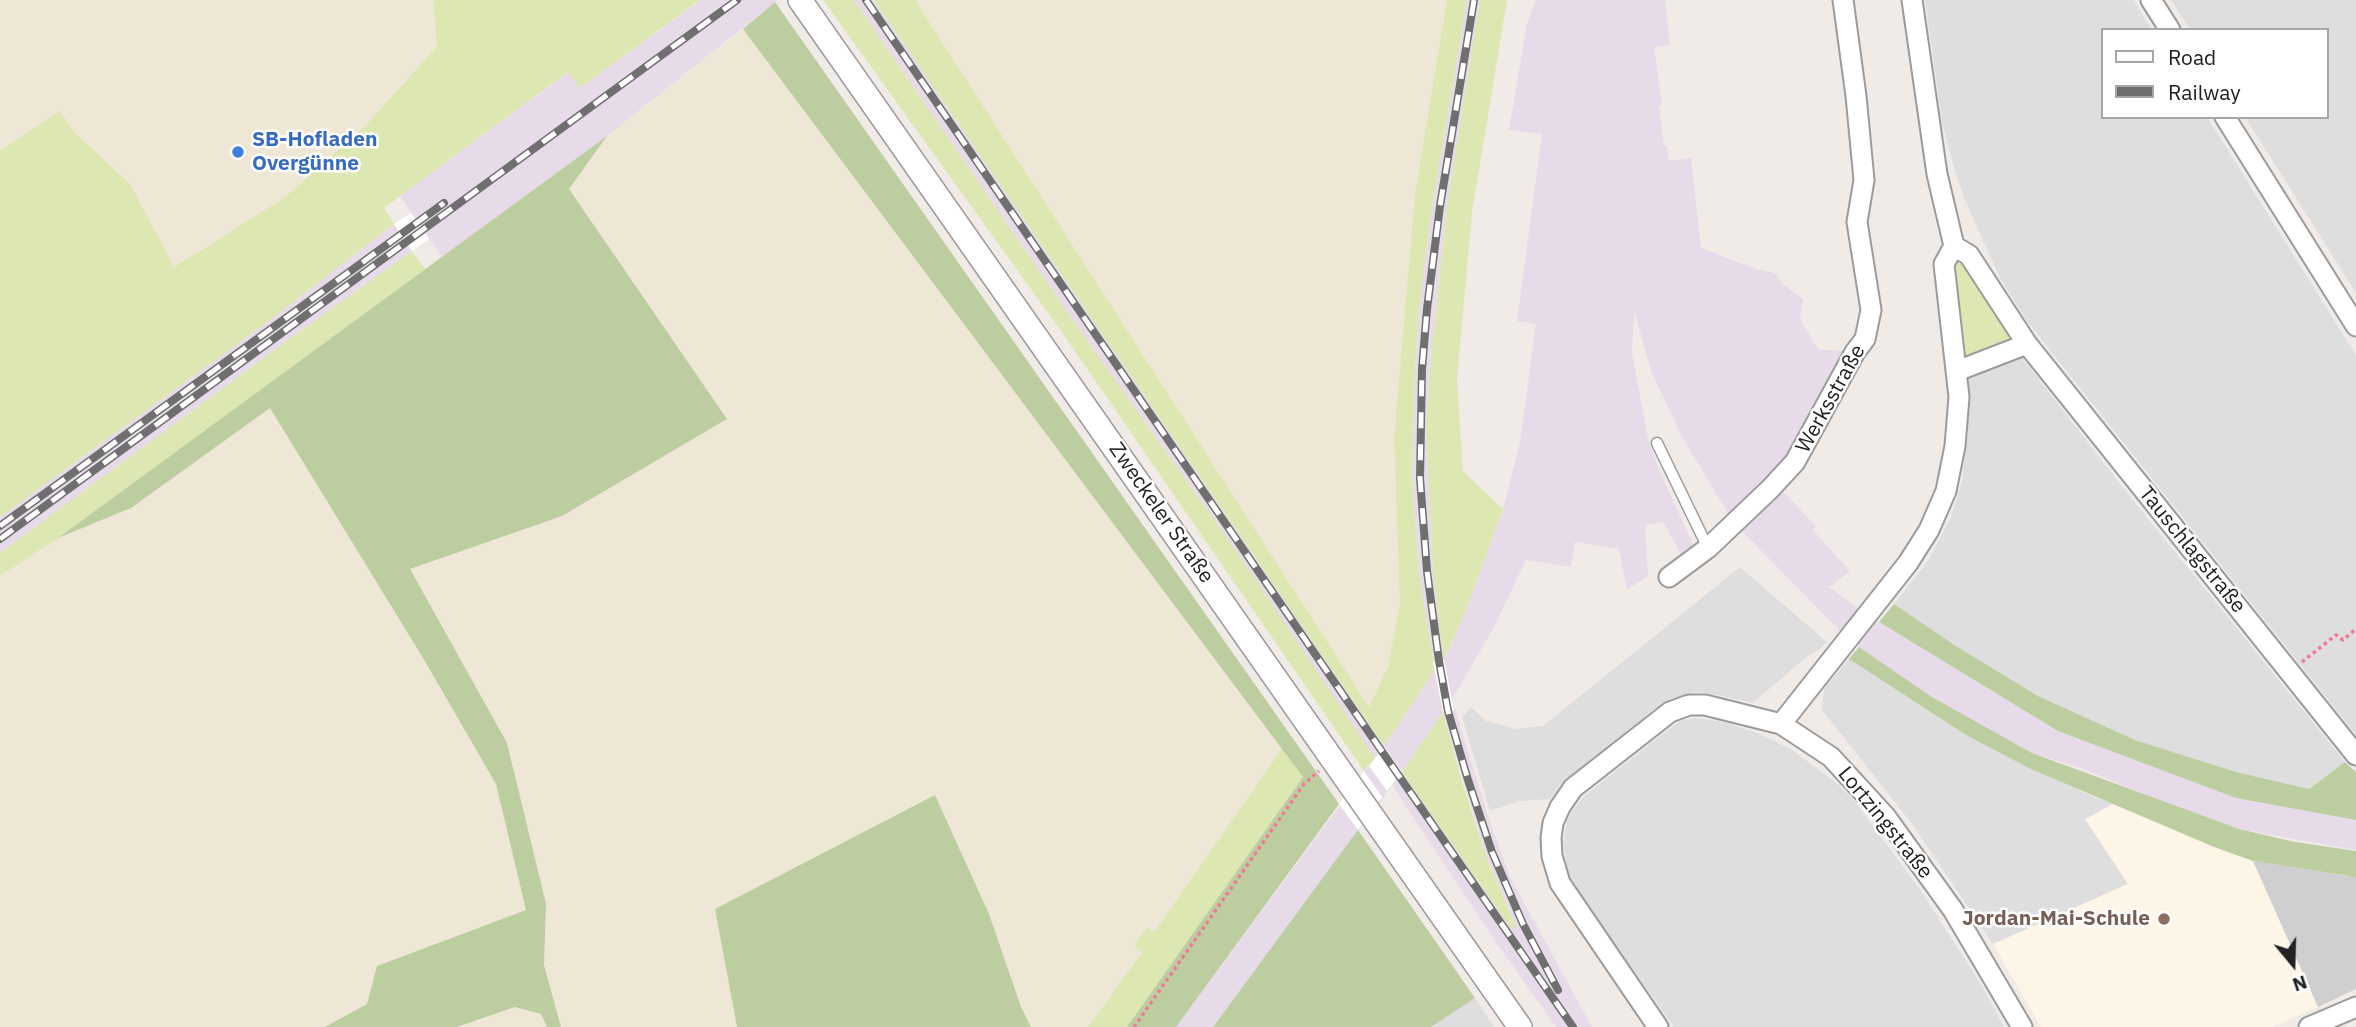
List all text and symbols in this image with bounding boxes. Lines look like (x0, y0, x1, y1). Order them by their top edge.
legend (2100, 28, 2328, 119)
text: Road (2168, 43, 2216, 71)
text: Railway (2168, 78, 2241, 106)
place label: SB-Hofladen Overgünne (252, 127, 377, 177)
marker: SB-Hofladen Overgünne (230, 144, 246, 160)
street label: Werksstraße (1791, 340, 1871, 458)
street label: Zweckeler Straße (1103, 438, 1219, 588)
street label: Tauschlagstraße (2133, 482, 2251, 618)
street label: Lortzingstraße (1832, 762, 1938, 884)
place label: Jordan-Mai-Schule (1962, 906, 2150, 932)
marker: Jordan-Mai-Schule (2156, 911, 2172, 927)
north arrow (2258, 929, 2328, 999)
text: N (2289, 970, 2310, 997)

